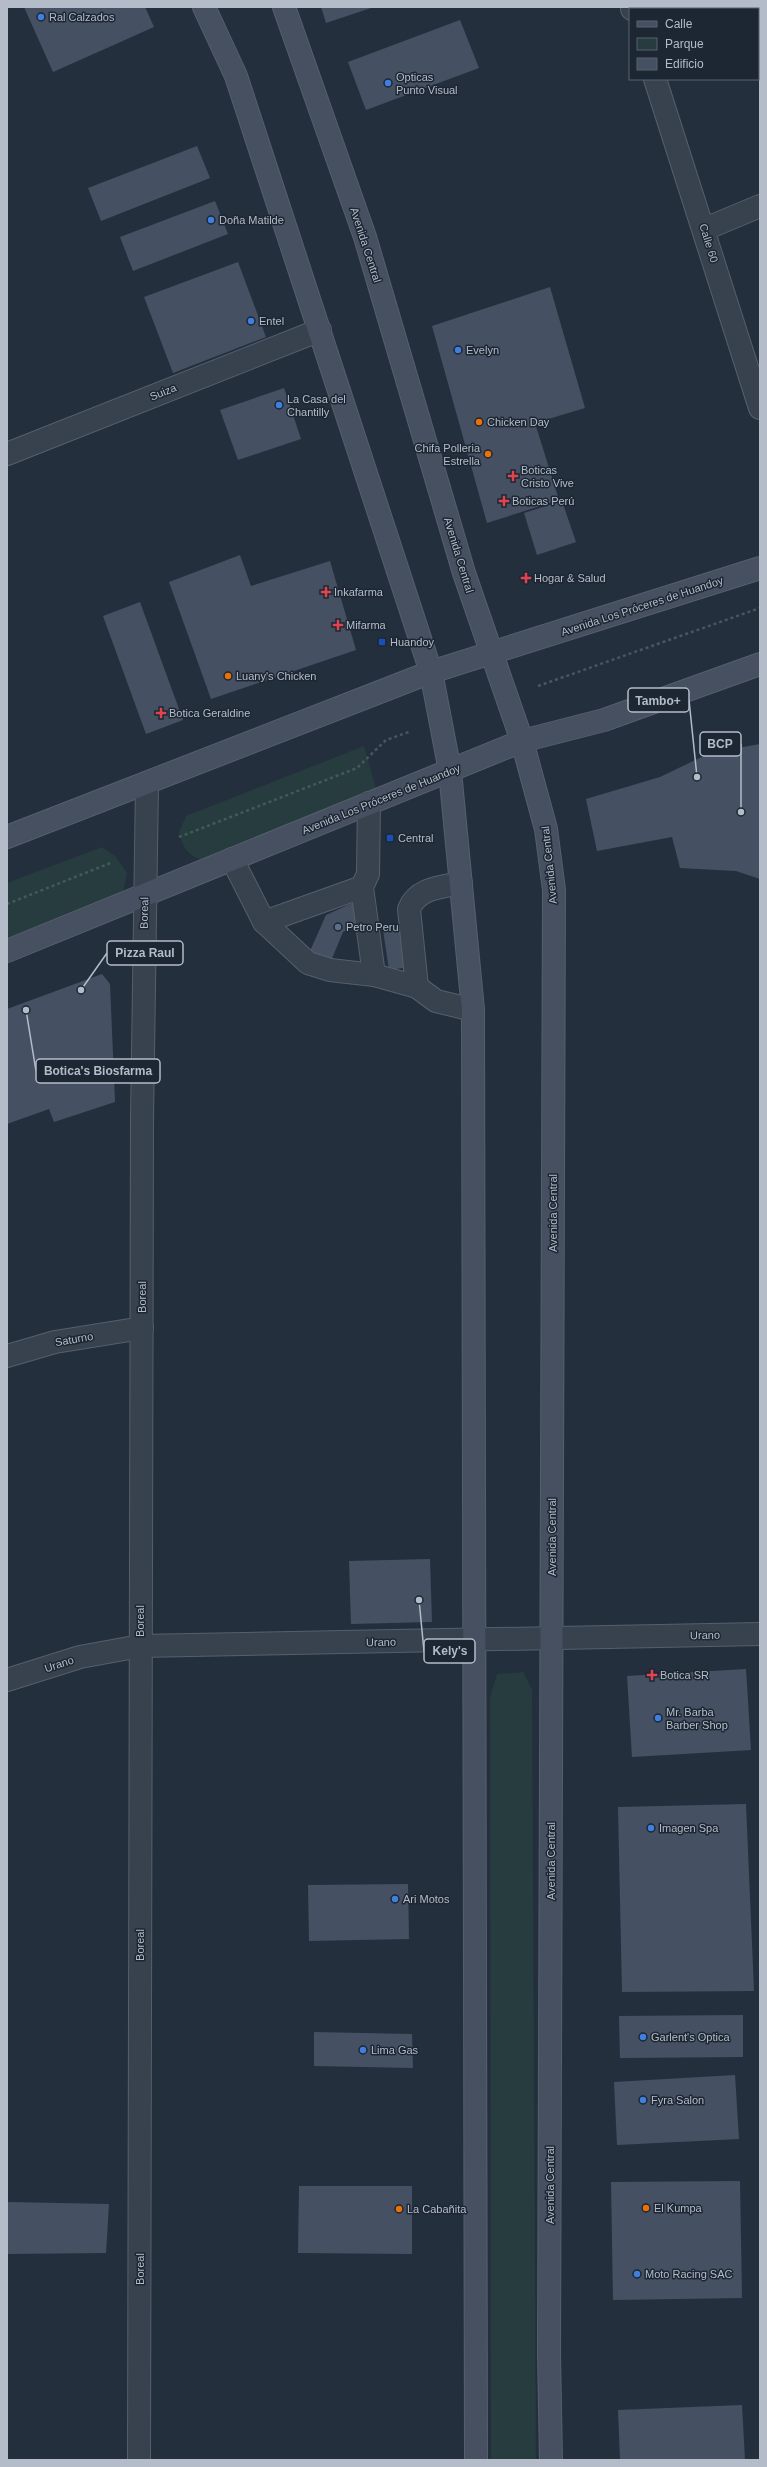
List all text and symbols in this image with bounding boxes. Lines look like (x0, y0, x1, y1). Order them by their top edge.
legend (629, 8, 759, 80)
place label: Ral Calzados (49, 11, 115, 23)
marker: Ral Calzados (36, 12, 46, 22)
text: Calle (665, 17, 693, 31)
text: Parque (665, 37, 704, 51)
text: Edificio (665, 57, 704, 71)
place label: Opticas Punto Visual (396, 71, 458, 96)
marker: Opticas Punto Visual (383, 78, 393, 88)
street label: Avenida Central (348, 206, 384, 284)
place label: Doña Matilde (219, 214, 284, 226)
marker: Doña Matilde (206, 215, 216, 225)
street label: Calle 60 (697, 222, 721, 264)
place label: Entel (259, 315, 284, 327)
marker: Entel (246, 316, 256, 326)
place label: Evelyn (466, 344, 499, 356)
marker: Evelyn (453, 345, 463, 355)
street label: Suiza (148, 381, 179, 403)
place label: La Casa del Chantilly (287, 393, 346, 418)
marker: La Casa del Chantilly (274, 400, 284, 410)
place label: Chicken Day (487, 416, 550, 428)
marker: Chicken Day (474, 417, 484, 427)
place label: Chifa Polleria Estrella (415, 442, 481, 467)
marker: Chifa Polleria Estrella (483, 449, 493, 459)
place label: Boticas Cristo Vive (521, 464, 574, 489)
marker: Boticas Cristo Vive (508, 471, 518, 481)
place label: Boticas Perú (512, 495, 574, 507)
marker: Boticas Perú (499, 496, 509, 506)
street label: Avenida Central (442, 516, 476, 594)
place label: Hogar & Salud (534, 572, 606, 584)
marker: Hogar & Salud (521, 573, 531, 583)
street label: Avenida Los Próceres de Huandoy (559, 574, 725, 638)
place label: Inkafarma (334, 586, 384, 598)
marker: Inkafarma (321, 587, 331, 597)
place label: Mifarma (346, 619, 387, 631)
marker: Mifarma (333, 620, 343, 630)
place label: Huandoy (390, 636, 435, 648)
marker: Huandoy (377, 637, 387, 647)
place label: Luany's Chicken (236, 670, 316, 682)
marker: Luany's Chicken (223, 671, 233, 681)
callout: Tambo+ (628, 688, 689, 712)
text: Tambo+ (635, 694, 681, 708)
place label: Botica Geraldine (169, 707, 250, 719)
marker: Botica Geraldine (156, 708, 166, 718)
callout: BCP (700, 732, 741, 756)
text: BCP (707, 737, 733, 751)
street label: Avenida Los Próceres de Huandoy (300, 761, 462, 836)
street label: Avenida Central (539, 826, 559, 904)
place label: Central (398, 832, 433, 844)
marker: Central (385, 833, 395, 843)
street label: Boreal (138, 897, 150, 929)
place label: Petro Peru (346, 921, 399, 933)
marker: Petro Peru (333, 922, 343, 932)
callout: Pizza Raul (107, 941, 183, 965)
text: Pizza Raul (115, 946, 175, 960)
callout: Botica's Biosfarma (36, 1059, 160, 1083)
text: Botica's Biosfarma (44, 1064, 152, 1078)
street label: Avenida Central (547, 1174, 559, 1252)
street label: Boreal (136, 1281, 148, 1313)
street label: Saturno (54, 1330, 94, 1348)
street label: Avenida Central (546, 1498, 558, 1576)
street label: Boreal (134, 1605, 146, 1637)
street label: Urano (690, 1629, 720, 1641)
street label: Urano (366, 1636, 396, 1648)
callout: Kely's (424, 1639, 475, 1663)
text: Kely's (433, 1644, 468, 1658)
street label: Urano (43, 1654, 75, 1674)
place label: Botica SR (660, 1669, 709, 1681)
marker: Botica SR (647, 1670, 657, 1680)
place label: Mr. Barba Barber Shop (666, 1706, 728, 1731)
marker: Mr. Barba Barber Shop (653, 1713, 663, 1723)
street label: Avenida Central (545, 1822, 557, 1900)
place label: Imagen Spa (659, 1822, 719, 1834)
marker: Imagen Spa (646, 1823, 656, 1833)
place label: Ari Motos (403, 1893, 450, 1905)
marker: Ari Motos (390, 1894, 400, 1904)
street label: Boreal (134, 1929, 146, 1961)
place label: Garlent's Optica (651, 2031, 730, 2043)
marker: Garlent's Optica (638, 2032, 648, 2042)
place label: Lima Gas (371, 2044, 419, 2056)
marker: Lima Gas (358, 2045, 368, 2055)
place label: Fyra Salon (651, 2094, 704, 2106)
marker: Fyra Salon (638, 2095, 648, 2105)
street label: Avenida Central (544, 2146, 556, 2224)
place label: El Kumpa (654, 2202, 703, 2214)
place label: La Cabañita (407, 2203, 467, 2215)
marker: El Kumpa (641, 2203, 651, 2213)
marker: La Cabañita (394, 2204, 404, 2214)
street label: Boreal (134, 2253, 146, 2285)
place label: Moto Racing SAC (645, 2268, 732, 2280)
marker: Moto Racing SAC (632, 2269, 642, 2279)

